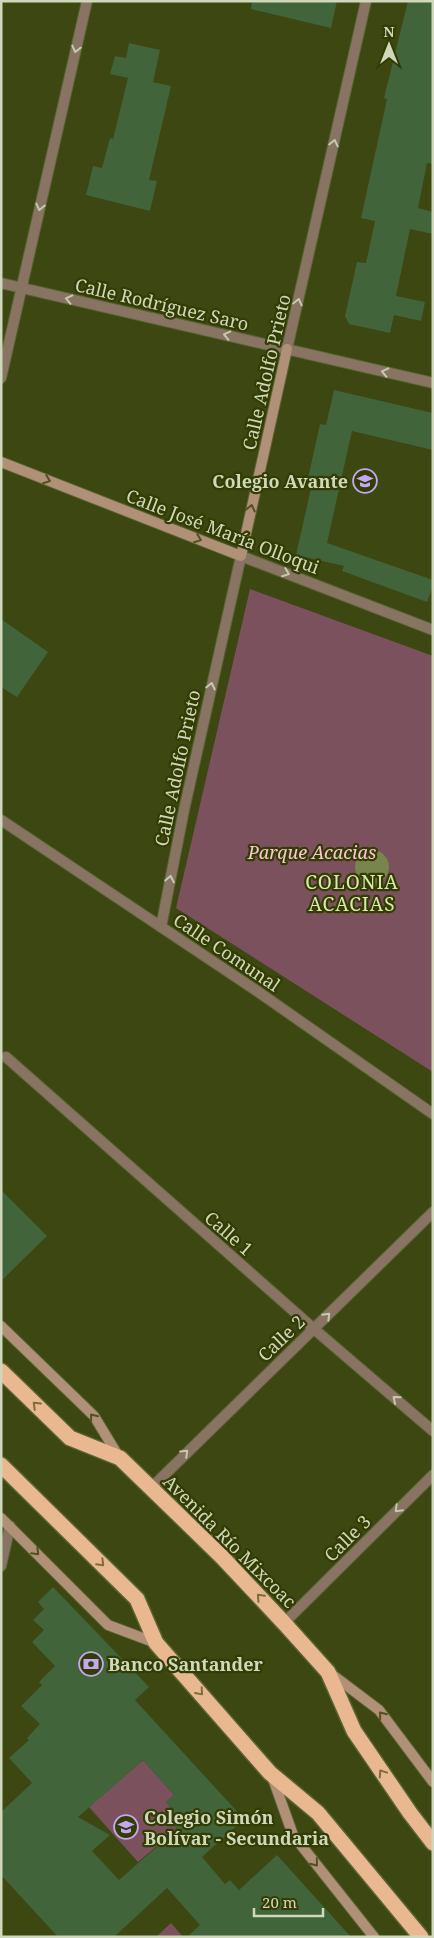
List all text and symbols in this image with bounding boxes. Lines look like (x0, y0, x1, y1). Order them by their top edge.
north arrow (364, 20, 414, 70)
text: N (383, 22, 395, 41)
one-way arrow (71, 44, 82, 53)
one-way arrow (328, 139, 339, 148)
one-way arrow (35, 203, 46, 212)
street label: Calle Rodríguez Saro (73, 272, 251, 336)
street label: Calle Adolfo Prieto (236, 292, 296, 452)
one-way arrow (64, 294, 73, 305)
one-way arrow (292, 297, 303, 306)
one-way arrow (222, 330, 231, 341)
one-way arrow (381, 367, 390, 378)
school or university icon: Colegio Avante (352, 468, 378, 494)
place label: Colegio Avante (212, 469, 348, 493)
one-way arrow (42, 474, 50, 484)
street label: Calle José María Olloqui (123, 483, 323, 579)
one-way arrow (245, 504, 256, 513)
one-way arrow (193, 533, 202, 543)
one-way arrow (281, 567, 290, 578)
one-way arrow (205, 681, 216, 690)
street label: Calle Adolfo Prieto (149, 688, 205, 848)
park label: Parque Acacias (247, 840, 376, 864)
district label: COLONIA ACACIAS (305, 869, 399, 917)
one-way arrow (164, 874, 175, 883)
street label: Calle Comunal (169, 907, 285, 997)
street label: Calle 1 (200, 1205, 258, 1261)
street label: Calle 2 (252, 1310, 310, 1366)
one-way arrow (321, 1313, 330, 1322)
one-way arrow (392, 1396, 401, 1405)
one-way arrow (33, 1402, 42, 1411)
one-way arrow (91, 1414, 99, 1423)
one-way arrow (180, 1450, 189, 1459)
street label: Avenida Río Mixcoac (158, 1469, 302, 1613)
one-way arrow (395, 1504, 404, 1513)
street label: Calle 3 (318, 1509, 376, 1567)
one-way arrow (30, 1546, 39, 1555)
one-way arrow (95, 1558, 104, 1567)
one-way arrow (257, 1594, 266, 1603)
bank icon: Banco Santander (78, 1651, 104, 1677)
place label: Banco Santander (108, 1652, 263, 1676)
one-way arrow (194, 1687, 203, 1696)
one-way arrow (380, 1712, 388, 1721)
one-way arrow (379, 1769, 388, 1778)
place label: Colegio Simón Bolívar - Secundaria (144, 1805, 329, 1850)
school or university icon: Colegio Simón Bolívar - Secundaria (113, 1814, 139, 1840)
one-way arrow (310, 1857, 319, 1866)
scale bar (254, 1886, 323, 1918)
text: 20 m (262, 1892, 297, 1912)

